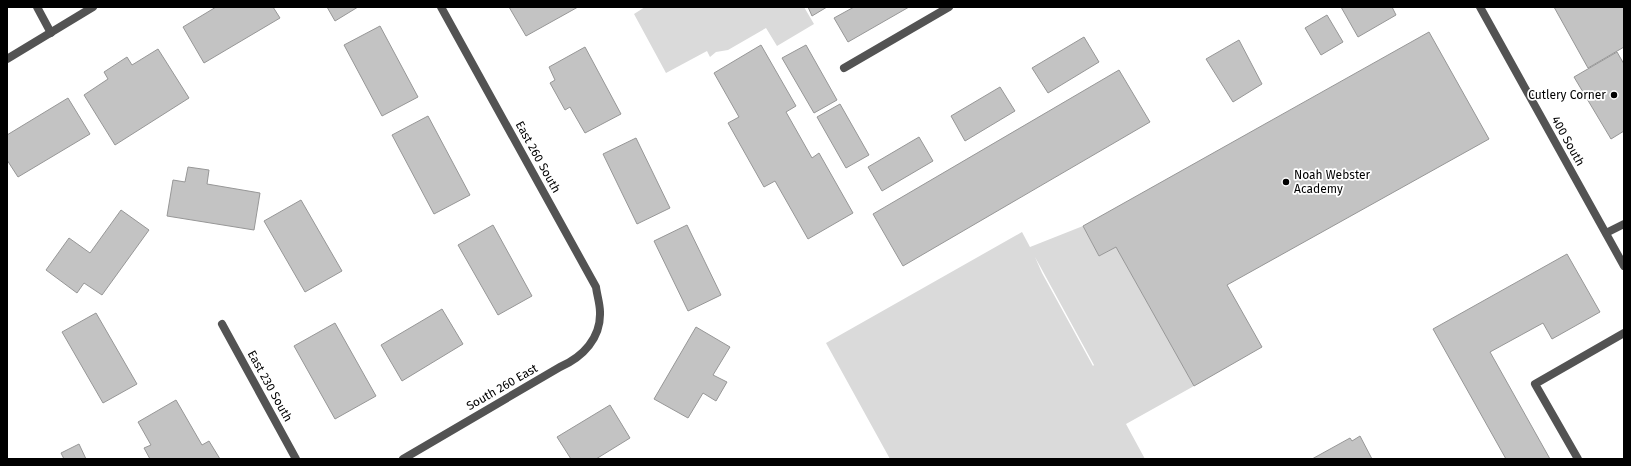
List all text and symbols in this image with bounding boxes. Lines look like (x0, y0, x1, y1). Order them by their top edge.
place label: Cutlery Corner (1528, 88, 1606, 102)
marker: Cutlery Corner (1609, 90, 1619, 100)
street label: 400 South (1549, 114, 1587, 168)
street label: East 260 South (513, 119, 563, 195)
place label: Noah Webster Academy (1294, 168, 1371, 196)
marker: Noah Webster Academy (1281, 177, 1291, 187)
street label: East 230 South (245, 348, 295, 424)
street label: South 260 East (464, 361, 541, 413)

